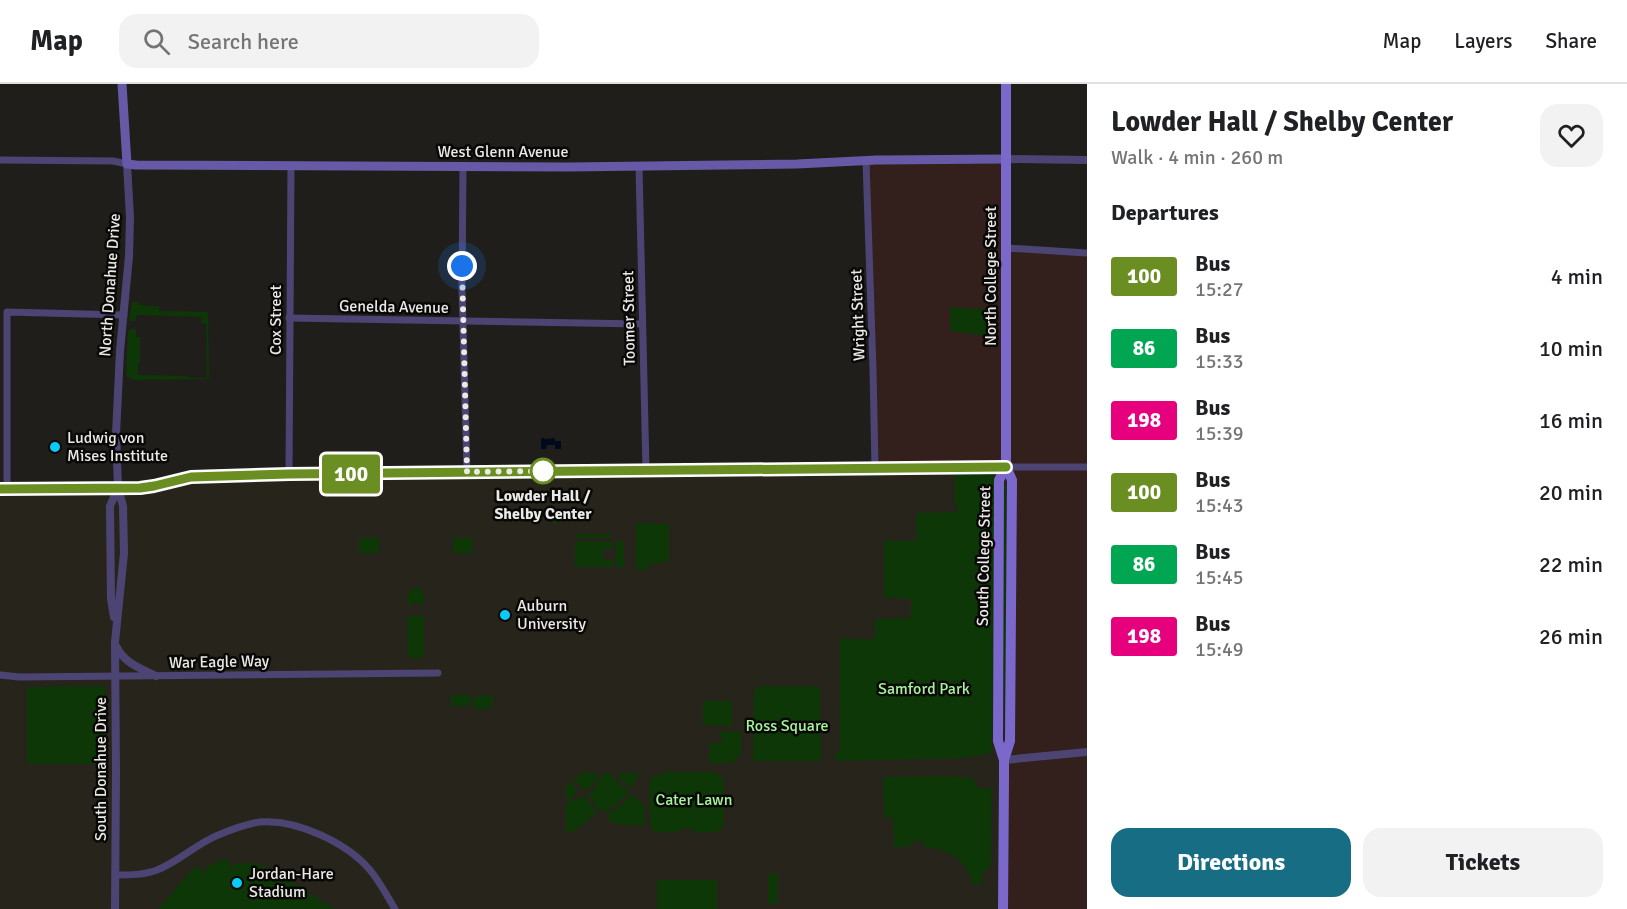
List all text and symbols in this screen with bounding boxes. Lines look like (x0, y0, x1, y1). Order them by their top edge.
search box (119, 14, 539, 68)
text: Map (30, 24, 83, 58)
icon: search (140, 25, 173, 58)
text: Search here (188, 28, 299, 55)
text: Map (1383, 28, 1421, 54)
text: Layers (1454, 28, 1512, 54)
text: Share (1545, 28, 1597, 54)
button: heart (1540, 104, 1603, 167)
text: Lowder Hall / Shelby Center (1111, 105, 1453, 139)
street label: West Glenn Avenue (438, 142, 568, 162)
text: Walk · 4 min · 260 m (1111, 145, 1283, 170)
text: Departures (1111, 199, 1219, 226)
street label: North College Street (981, 206, 1001, 346)
street label: North Donahue Drive (95, 213, 125, 357)
text: Bus (1195, 250, 1230, 277)
your location (447, 251, 477, 281)
text: 100 (1127, 263, 1161, 289)
text: 4 min (1551, 263, 1603, 290)
street label: Wright Street (846, 268, 870, 361)
street label: Toomer Street (618, 270, 640, 366)
text: 15:27 (1195, 277, 1244, 302)
street label: Cox Street (266, 285, 286, 355)
street label: Genelda Avenue (339, 296, 449, 318)
text: Bus (1195, 322, 1230, 349)
text: 86 (1133, 335, 1155, 361)
text: 10 min (1539, 335, 1603, 362)
text: 15:33 (1195, 349, 1244, 374)
text: Bus (1195, 394, 1230, 421)
text: 198 (1127, 407, 1161, 433)
text: 16 min (1539, 407, 1603, 434)
text: 15:39 (1195, 421, 1244, 446)
place label: Ludwig von Mises Institute (67, 428, 168, 466)
marker: Ludwig von Mises Institute (48, 440, 62, 454)
line badge: 100 (316, 454, 386, 494)
marker: Lowder Hall / Shelby Center (530, 458, 556, 484)
text: 100 (334, 461, 368, 487)
text: Bus (1195, 466, 1230, 493)
text: 100 (1127, 479, 1161, 505)
text: 20 min (1539, 479, 1603, 506)
street label: South College Street (973, 485, 995, 626)
place label: Lowder Hall / Shelby Center (494, 486, 592, 524)
text: 15:43 (1195, 493, 1244, 518)
text: Bus (1195, 538, 1230, 565)
text: 86 (1133, 551, 1155, 577)
text: 22 min (1539, 551, 1603, 578)
text: 15:45 (1195, 565, 1244, 590)
place label: Auburn University (517, 596, 587, 634)
marker: Auburn University (498, 608, 512, 622)
text: Bus (1195, 610, 1230, 637)
text: 198 (1127, 623, 1161, 649)
text: 26 min (1539, 623, 1603, 650)
text: 15:49 (1195, 637, 1244, 662)
street label: War Eagle Way (169, 651, 270, 673)
park label: Samford Park (878, 679, 970, 699)
street label: South Donahue Drive (91, 697, 111, 841)
park label: Ross Square (745, 716, 829, 736)
park label: Cater Lawn (656, 790, 732, 810)
button: Directions (1111, 828, 1351, 897)
button: Tickets (1363, 828, 1603, 897)
place label: Jordan-Hare Stadium (249, 864, 334, 902)
marker: Jordan-Hare Stadium (230, 876, 244, 890)

